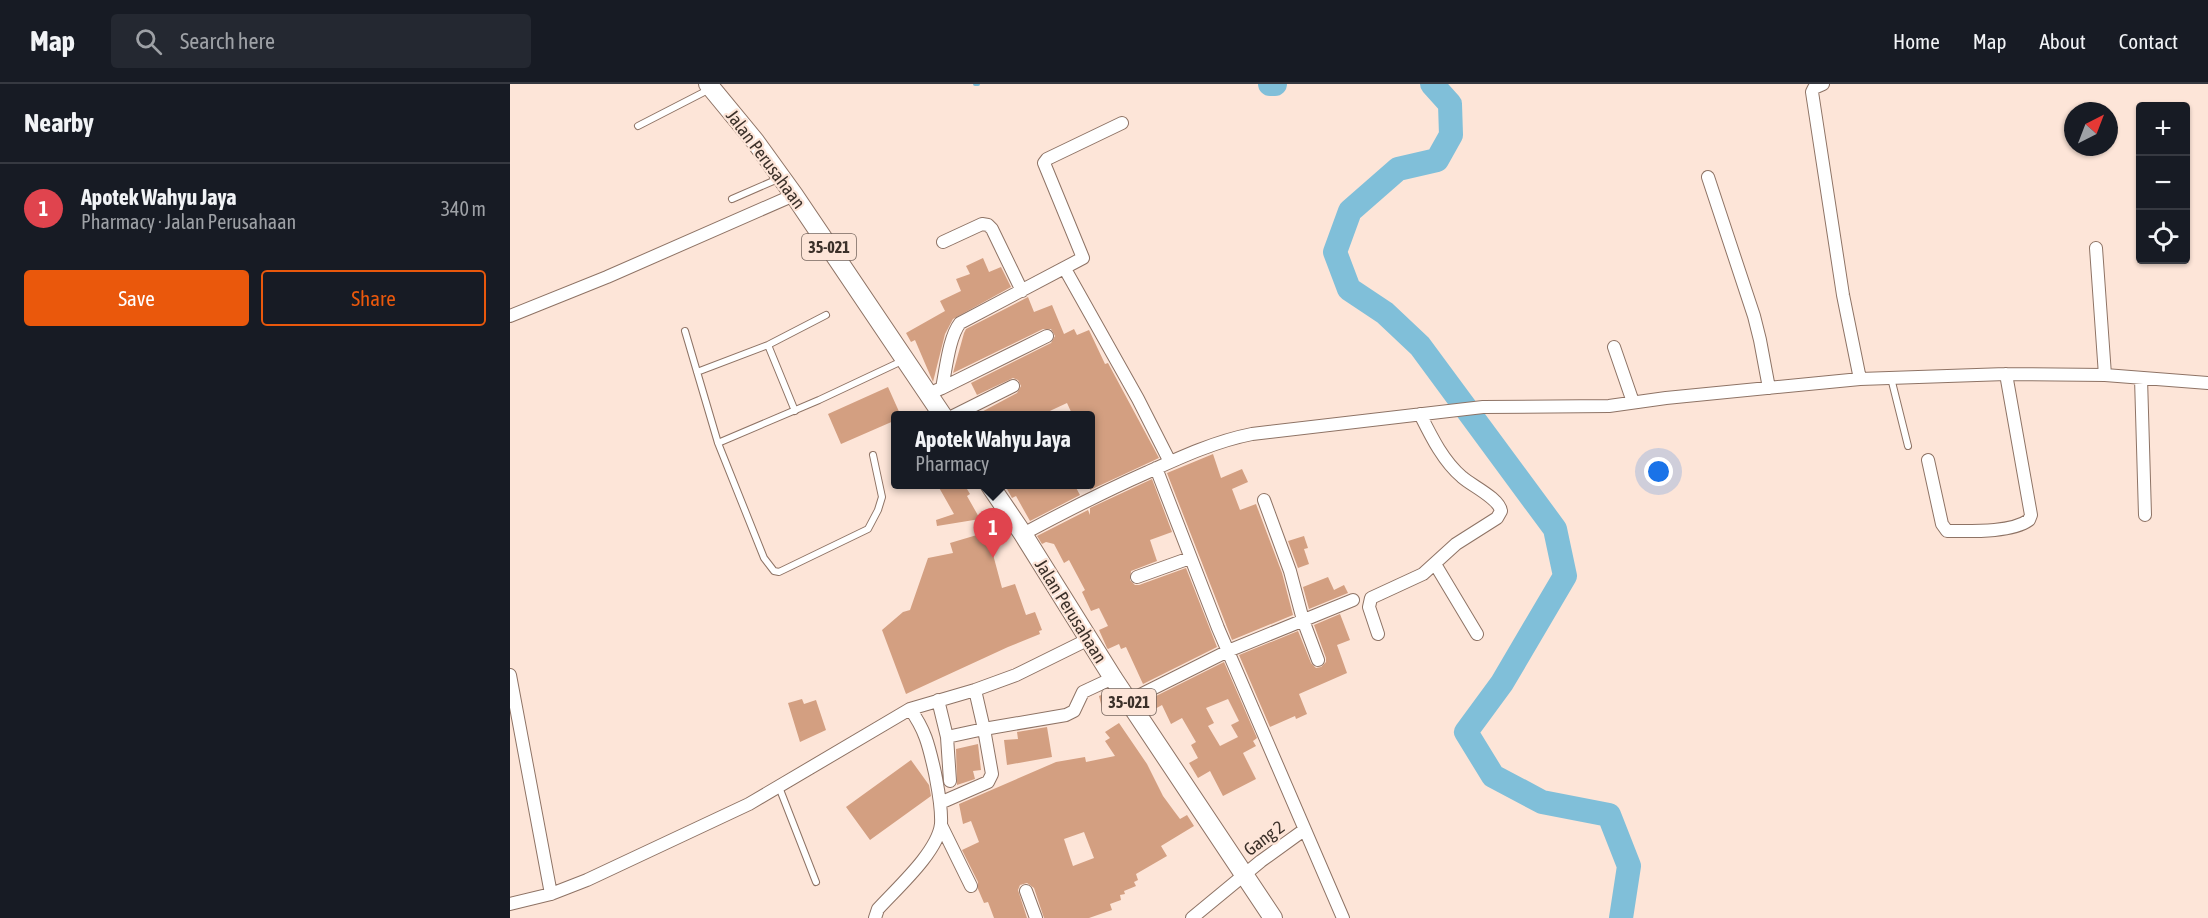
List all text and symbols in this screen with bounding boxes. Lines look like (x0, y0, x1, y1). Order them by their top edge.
search box (111, 14, 531, 68)
text: Map (30, 25, 75, 57)
icon: search (132, 25, 165, 58)
text: Search here (180, 28, 275, 54)
text: Home (1893, 29, 1940, 53)
text: Map (1973, 29, 2007, 53)
text: About (2040, 29, 2086, 53)
text: Contact (2119, 29, 2178, 53)
north arrow (2064, 102, 2118, 156)
map controls (2136, 102, 2190, 264)
button: + (2136, 102, 2190, 156)
street label: Jalan Perusahaan (722, 105, 810, 213)
text: Nearby (24, 108, 94, 138)
button: − (2136, 156, 2190, 210)
text: Apotek Wahyu Jaya (81, 184, 237, 210)
text: 1 (39, 197, 48, 220)
text: 340 m (441, 197, 486, 220)
text: Pharmacy · Jalan Perusahaan (81, 210, 296, 233)
button: locate (2136, 210, 2190, 264)
road number: 35-021 (802, 234, 856, 260)
button: Save (24, 270, 249, 326)
button: Share (261, 270, 486, 326)
popup (891, 411, 1095, 489)
text: Apotek Wahyu Jaya (915, 426, 1071, 452)
text: Pharmacy (915, 452, 989, 475)
your location (1644, 457, 1673, 486)
pin: 1 (974, 508, 1012, 558)
street label: Jalan Perusahaan (1031, 555, 1111, 667)
road number: 35-021 (1102, 689, 1156, 715)
street label: Gang 2 (1240, 816, 1288, 860)

